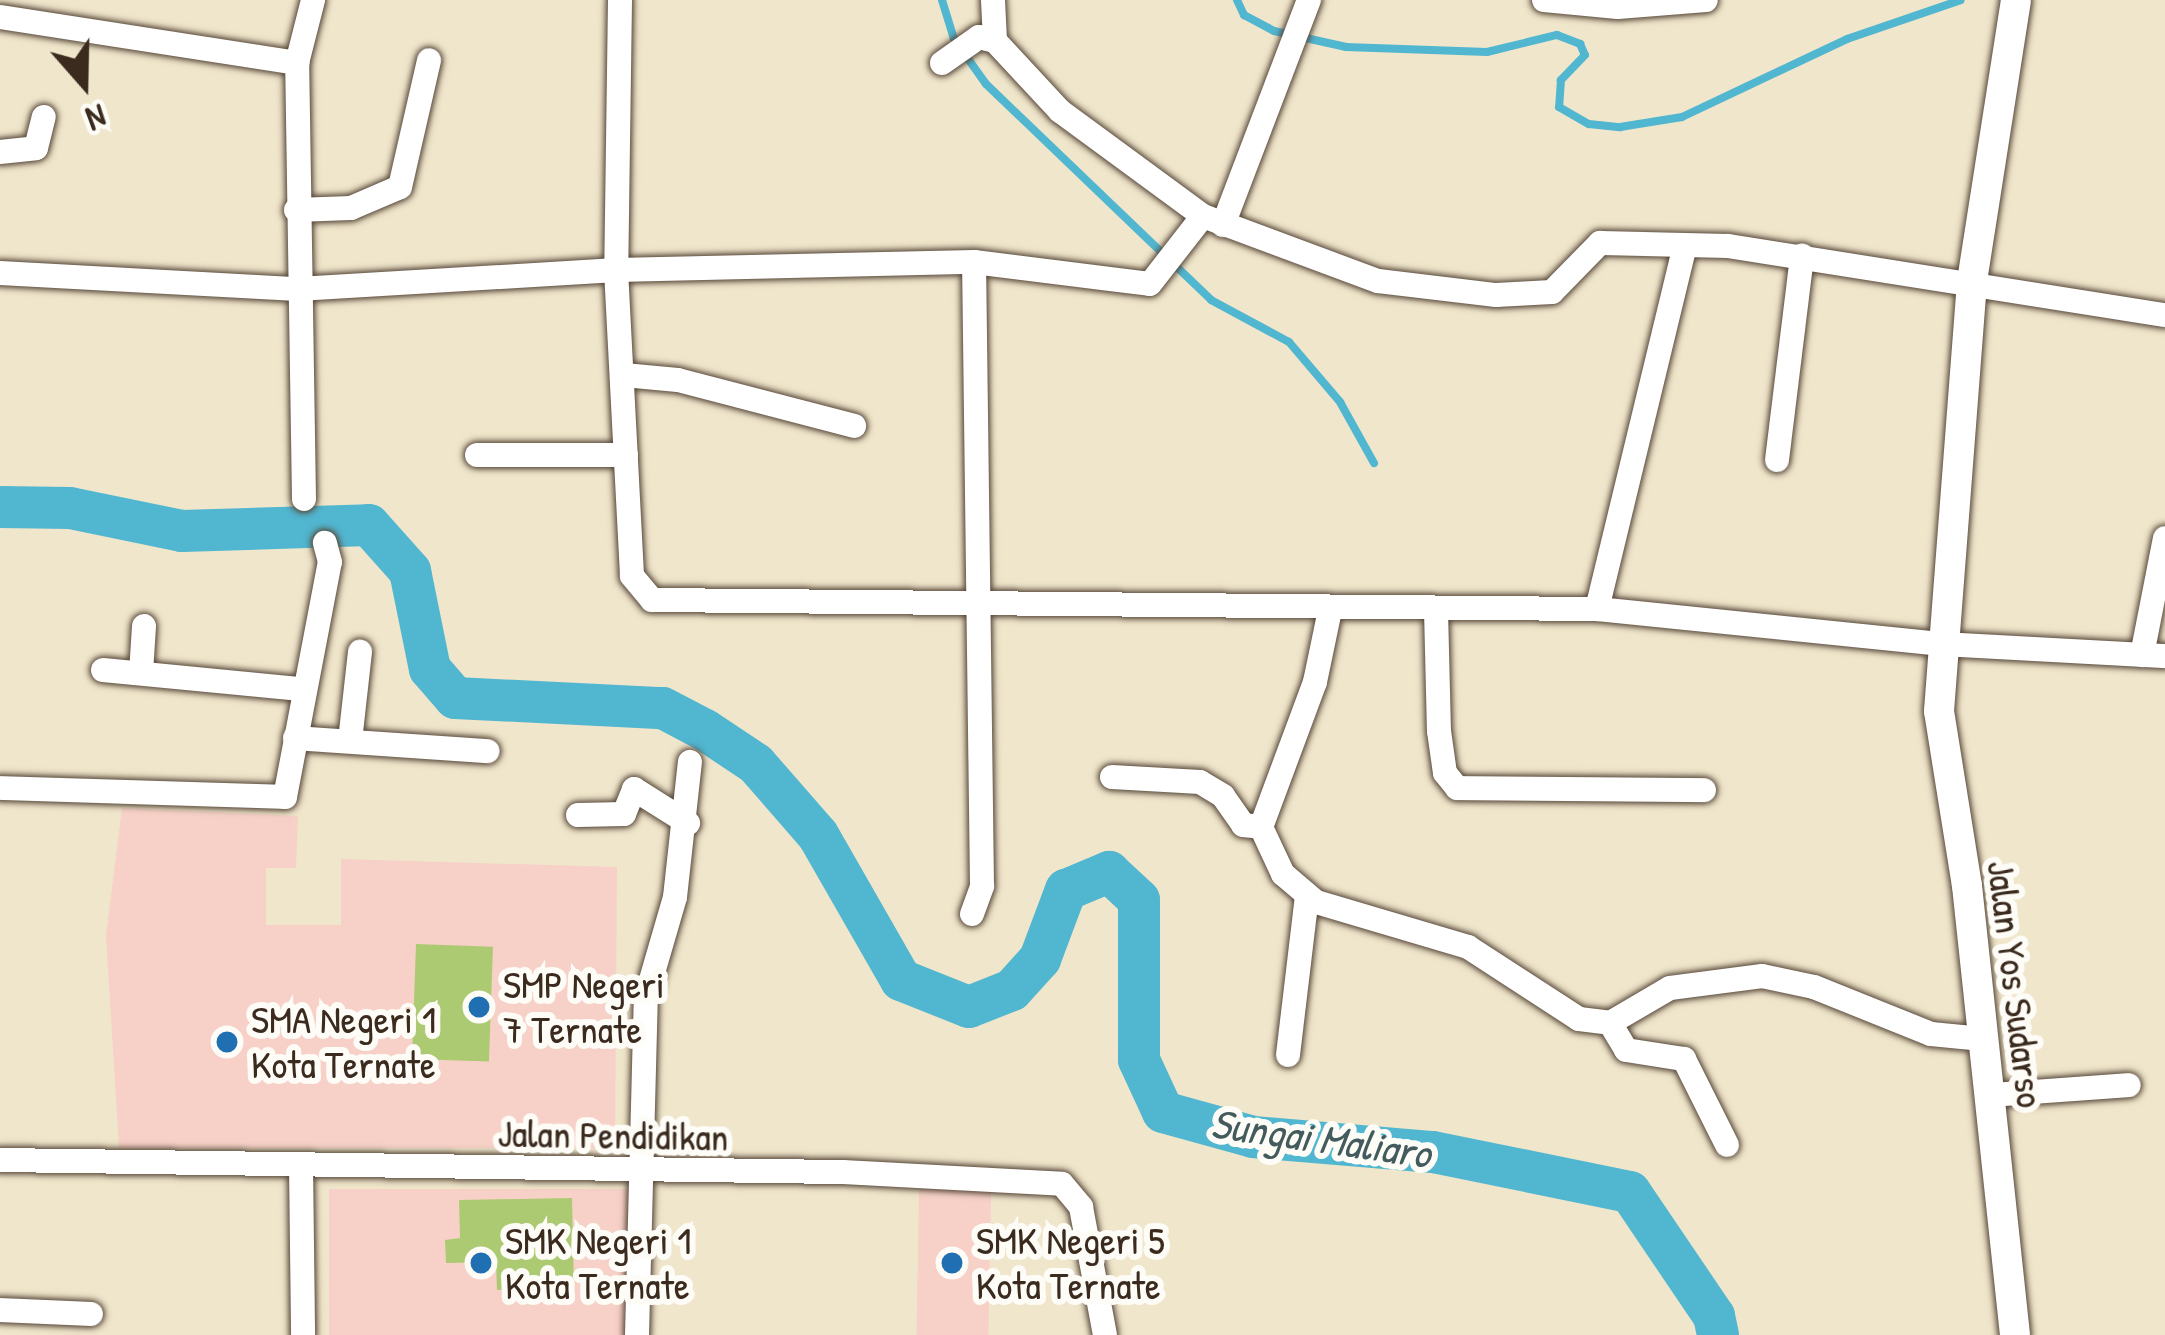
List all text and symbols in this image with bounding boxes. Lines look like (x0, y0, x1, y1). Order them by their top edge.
north arrow (24, 24, 144, 144)
text: N (81, 94, 112, 142)
street label: Jalan Yos Sudarso (1978, 858, 2054, 1110)
place label: SMP Negeri 7 Ternate (503, 962, 665, 1053)
marker: SMP Negeri 7 Ternate (466, 994, 492, 1020)
place label: SMA Negeri 1 Kota Ternate (251, 997, 436, 1088)
marker: SMA Negeri 1 Kota Ternate (214, 1029, 240, 1055)
water label: Sungai Maliaro (1208, 1098, 1434, 1178)
street label: Jalan Pendidikan (497, 1110, 729, 1160)
place label: SMK Negeri 1 Kota Ternate (505, 1218, 691, 1309)
place label: SMK Negeri 5 Kota Ternate (976, 1218, 1165, 1309)
marker: SMK Negeri 1 Kota Ternate (468, 1250, 494, 1276)
marker: SMK Negeri 5 Kota Ternate (939, 1250, 965, 1276)

